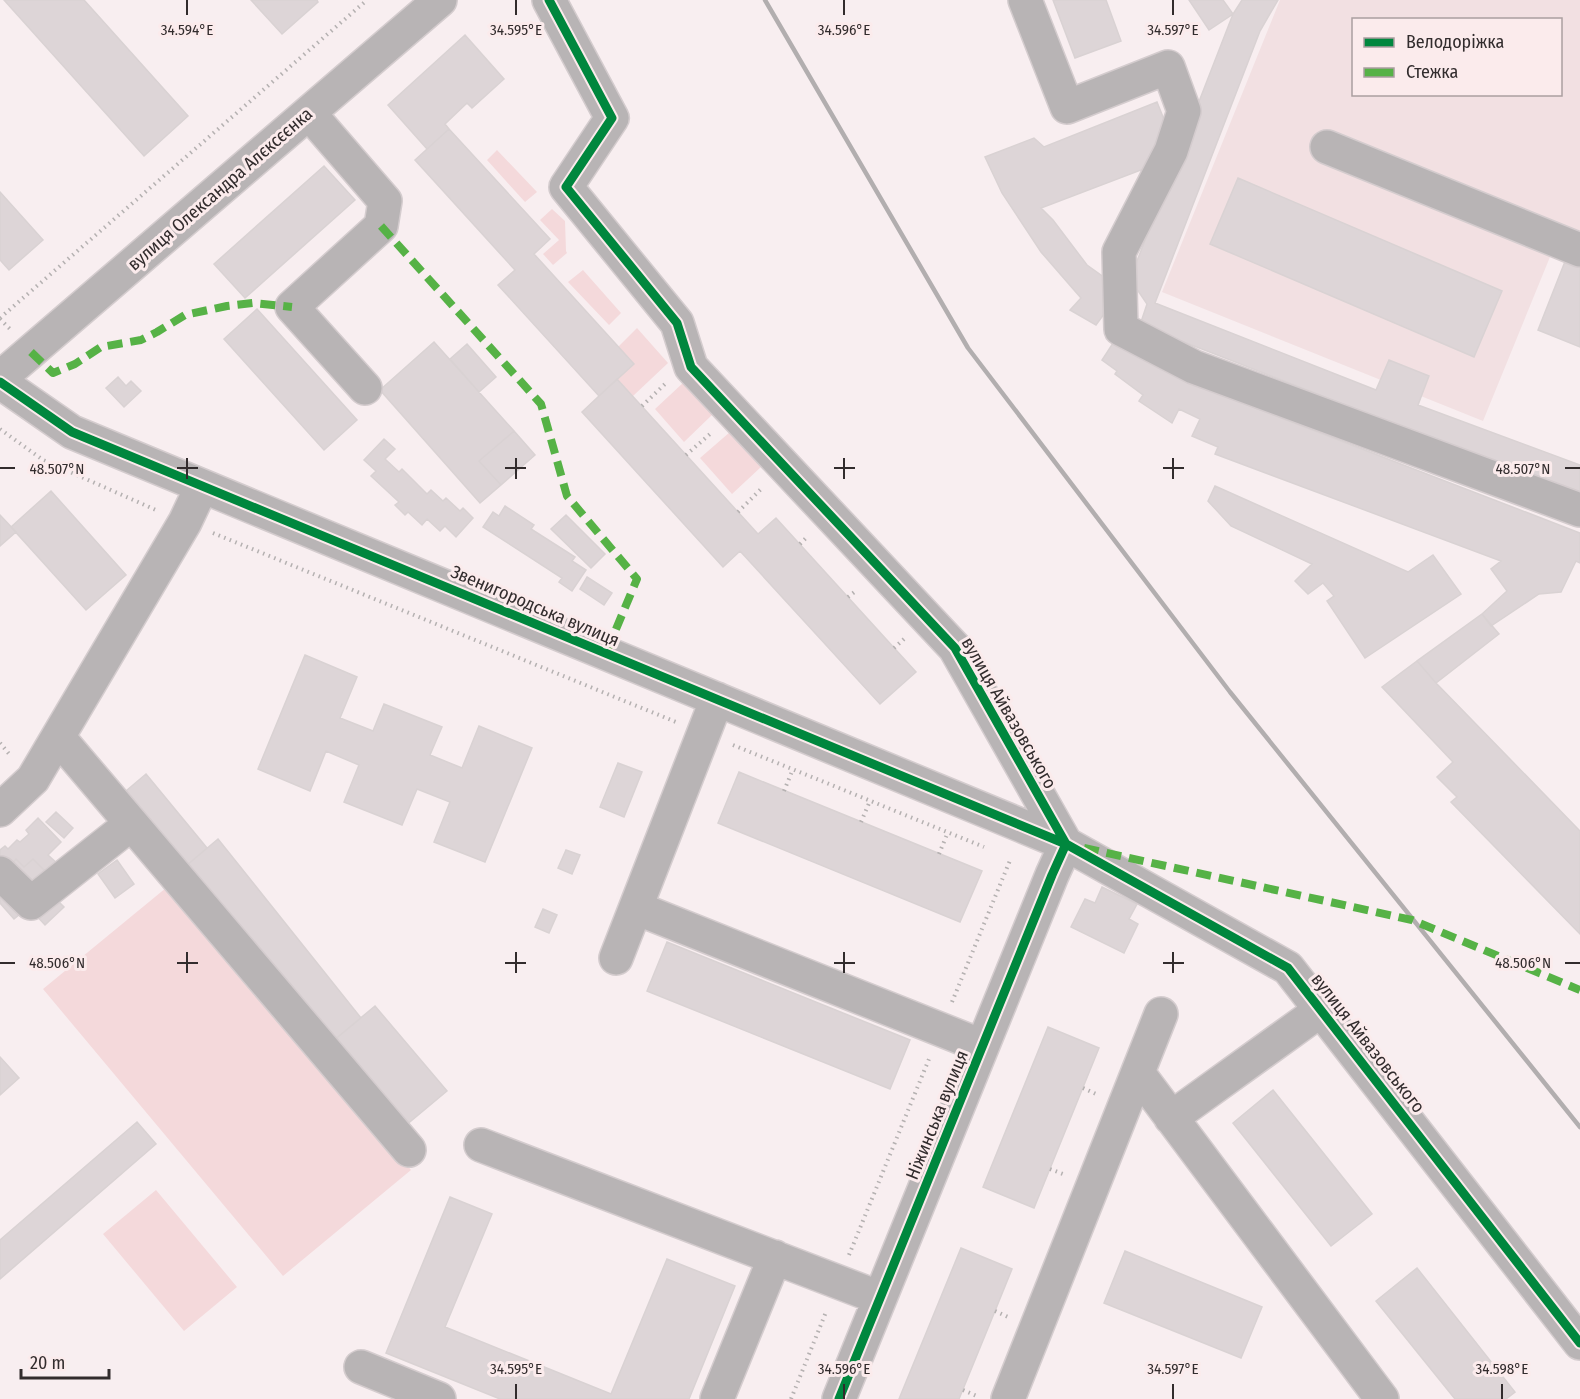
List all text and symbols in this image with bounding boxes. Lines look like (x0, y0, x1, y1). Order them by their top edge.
legend (1352, 18, 1562, 96)
text: 34.594°E (161, 21, 213, 39)
text: 34.595°E (490, 21, 542, 39)
text: 34.596°E (818, 21, 870, 39)
text: 34.597°E (1147, 21, 1199, 39)
text: Велодоріжка (1406, 31, 1504, 53)
text: Стежка (1406, 61, 1459, 83)
street label: вулиця Олександра Алєксєєнка (123, 103, 317, 275)
text: 48.507°N (30, 460, 84, 478)
text: 48.507°N (1496, 460, 1550, 478)
street label: Звенигородська вулиця (447, 561, 623, 651)
street label: вулиця Айвазовського (957, 633, 1061, 793)
text: 48.506°N (29, 954, 85, 972)
text: 48.506°N (1495, 954, 1551, 972)
street label: вулиця Айвазовського (1307, 969, 1429, 1117)
street label: Ніжинська вулиця (901, 1047, 973, 1183)
scale bar (21, 1342, 110, 1380)
text: 20 m (30, 1352, 65, 1374)
text: 34.595°E (490, 1360, 542, 1378)
text: 34.596°E (818, 1360, 870, 1378)
text: 34.597°E (1147, 1360, 1199, 1378)
text: 34.598°E (1476, 1360, 1528, 1378)

